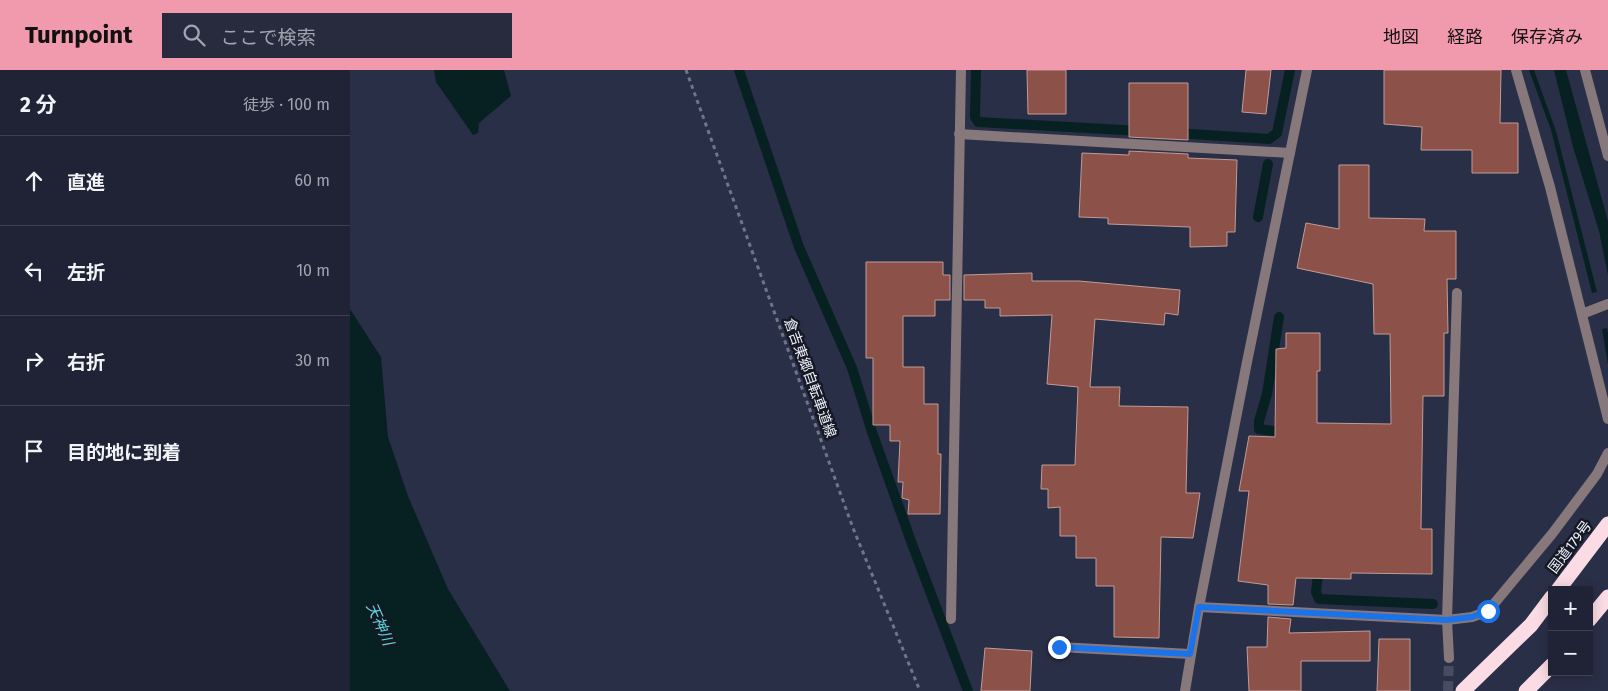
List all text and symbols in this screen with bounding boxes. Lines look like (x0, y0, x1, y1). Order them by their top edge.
search box (162, 13, 512, 58)
text: Turnpoint (25, 21, 132, 49)
icon: search (180, 21, 208, 49)
text: ここで検索 (220, 26, 315, 49)
text: 地図 (1383, 26, 1419, 48)
text: 経路 (1447, 26, 1483, 48)
text: 保存済み (1511, 26, 1583, 48)
text: 2 分 (20, 92, 57, 118)
text: 徒歩 · 100 m (243, 95, 330, 114)
icon: ahead (20, 167, 48, 195)
text: 直進 (67, 171, 105, 194)
text: 60 m (295, 171, 330, 190)
icon: left (20, 257, 48, 285)
text: 左折 (67, 261, 105, 284)
text: 10 m (296, 261, 330, 280)
street label: 倉吉東郷自転車道線 (780, 316, 840, 440)
icon: right (20, 347, 48, 375)
text: 右折 (67, 351, 105, 374)
text: 30 m (295, 351, 330, 370)
icon: arrive (20, 437, 48, 465)
text: 目的地に到着 (67, 441, 181, 464)
street label: 国道179号 (1545, 517, 1595, 577)
map controls (1548, 586, 1593, 676)
button: + (1548, 586, 1593, 631)
water label: 天神川 (363, 600, 398, 650)
route start (1477, 600, 1500, 623)
button: − (1548, 631, 1593, 676)
route end (1048, 636, 1071, 659)

